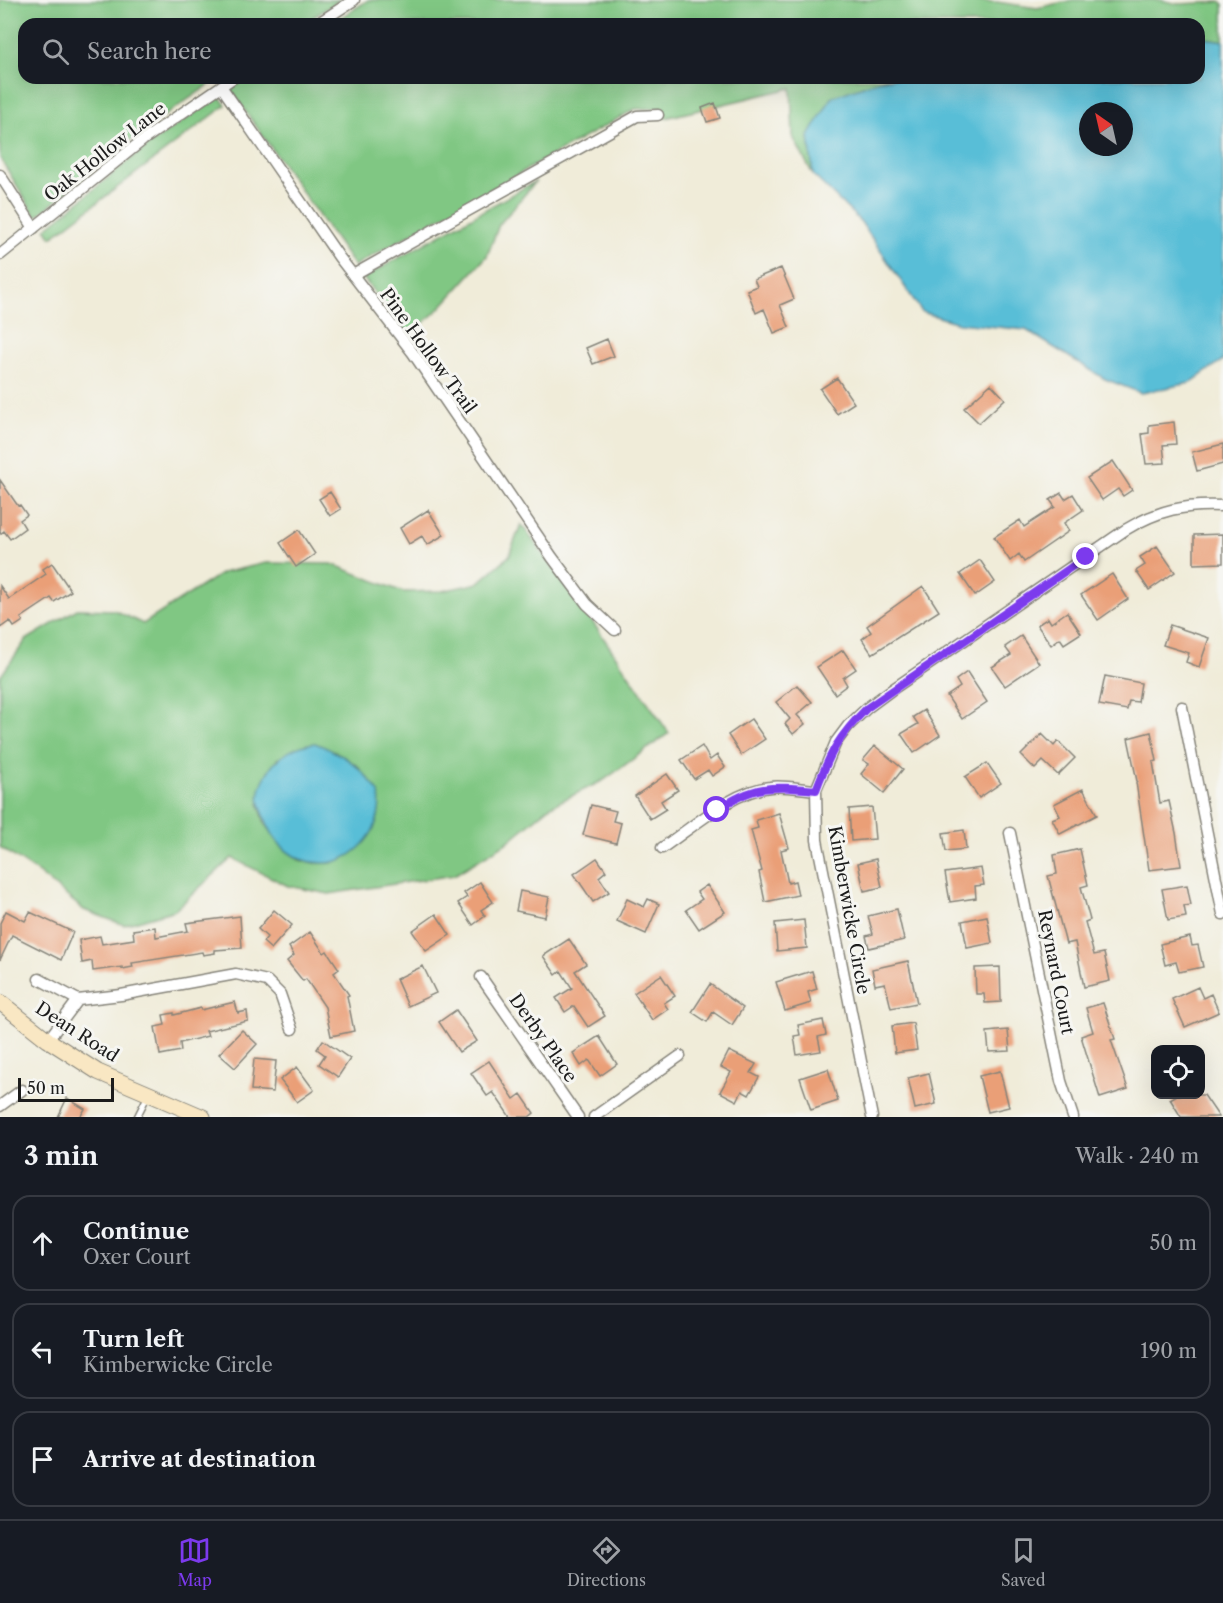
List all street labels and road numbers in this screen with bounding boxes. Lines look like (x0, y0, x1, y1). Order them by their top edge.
street label: Oak Hollow Lane (40, 98, 170, 206)
street label: Pine Hollow Trail (375, 284, 481, 418)
street label: Kimberwicke Circle (823, 824, 875, 996)
street label: Reynard Court (1033, 908, 1079, 1037)
street label: Derby Place (504, 989, 582, 1087)
street label: Dean Road (31, 997, 123, 1067)

